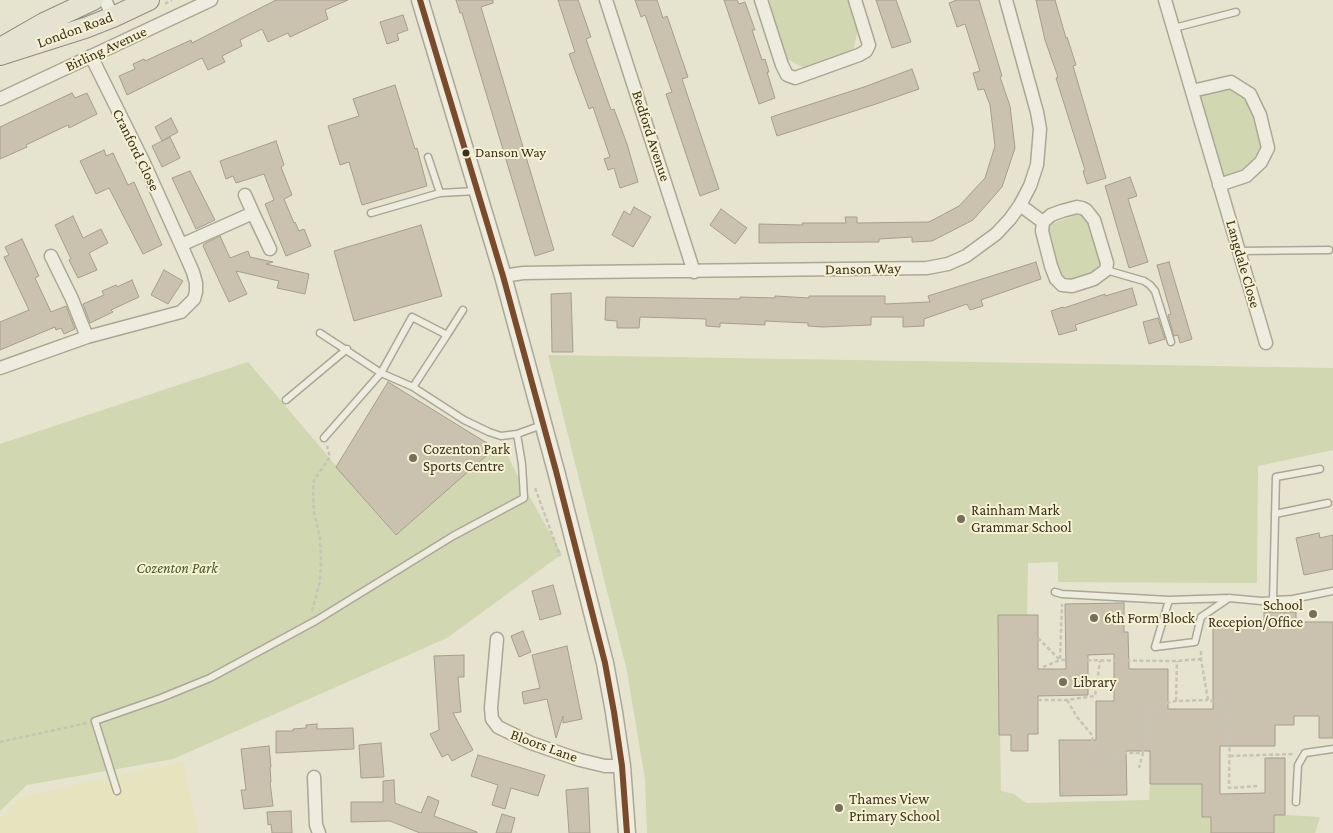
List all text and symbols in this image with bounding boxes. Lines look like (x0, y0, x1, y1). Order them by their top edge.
street label: London Road (35, 8, 115, 52)
street label: Birling Avenue (63, 22, 149, 76)
street label: Bedford Avenue (628, 88, 674, 184)
street label: Cranford Close (108, 106, 164, 194)
place label: Danson Way (475, 145, 546, 161)
marker: Danson Way (461, 148, 471, 158)
street label: Langdale Close (1222, 218, 1264, 310)
street label: Danson Way (825, 259, 901, 279)
place label: Cozenton Park Sports Centre (423, 440, 510, 475)
marker: Cozenton Park Sports Centre (407, 452, 419, 464)
place label: Rainham Mark Grammar School (971, 501, 1072, 536)
marker: Rainham Mark Grammar School (955, 513, 967, 525)
park label: Cozenton Park (136, 559, 218, 577)
place label: School Recepion/Office (1208, 596, 1303, 631)
marker: School Recepion/Office (1307, 608, 1319, 620)
place label: 6th Form Block (1104, 609, 1195, 627)
marker: 6th Form Block (1088, 612, 1100, 624)
place label: Library (1073, 673, 1116, 691)
marker: Library (1057, 676, 1069, 688)
street label: Bloors Lane (508, 726, 580, 766)
place label: Thames View Primary School (849, 790, 940, 825)
marker: Thames View Primary School (833, 802, 845, 814)

